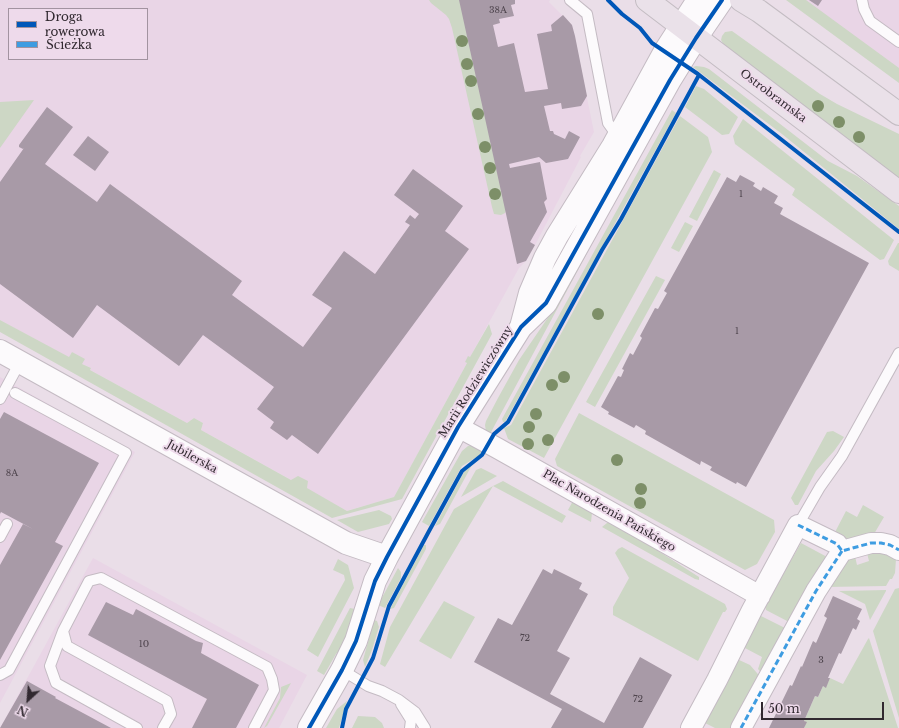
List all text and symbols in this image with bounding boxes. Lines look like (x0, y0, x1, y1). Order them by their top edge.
house number: 38A (489, 5, 507, 15)
legend (8, 8, 148, 60)
text: Droga rowerowa (45, 9, 105, 39)
text: Ścieżka (46, 37, 92, 52)
street label: Ostrobramska (737, 67, 809, 125)
house number: 1 (739, 189, 743, 199)
street label: Marii Rodziewiczówny (436, 324, 516, 440)
house number: 1 (735, 326, 739, 336)
street label: Jubilerska (165, 438, 219, 476)
street label: Plac Narodzenia Pańskiego (540, 467, 678, 555)
house number: 8A (6, 468, 18, 478)
house number: 72 (520, 633, 530, 643)
house number: 10 (139, 639, 149, 649)
house number: 3 (818, 655, 824, 665)
north arrow (8, 680, 48, 720)
house number: 72 (633, 694, 643, 704)
scale bar (763, 694, 886, 720)
text: 50 m (768, 701, 800, 716)
text: N (15, 702, 30, 719)

